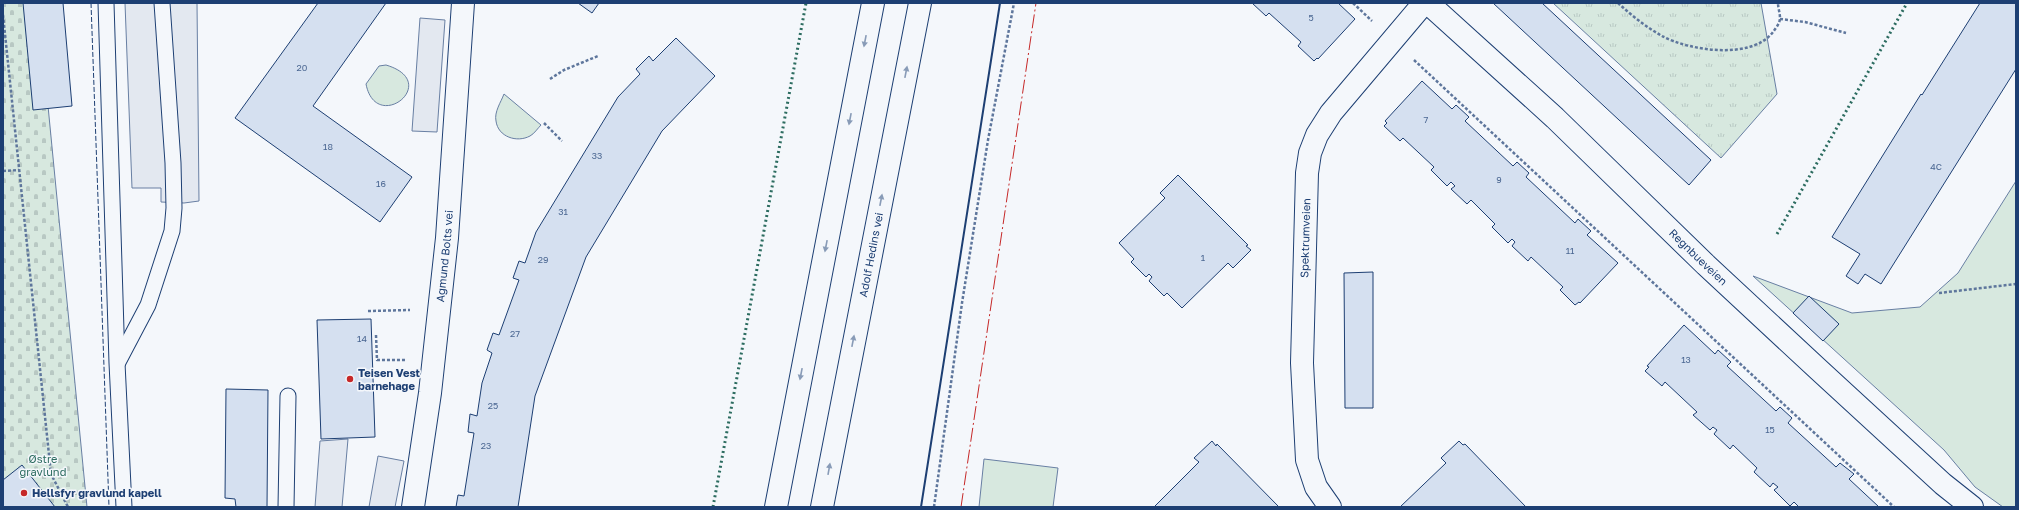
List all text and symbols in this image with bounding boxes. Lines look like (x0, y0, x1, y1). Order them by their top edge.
house number: 5 (1308, 12, 1314, 23)
one-way arrow (862, 35, 868, 47)
house number: 20 (297, 62, 308, 73)
one-way arrow (903, 66, 909, 78)
one-way arrow (847, 113, 853, 125)
house number: 7 (1424, 114, 1429, 125)
house number: 18 (323, 141, 333, 152)
house number: 33 (592, 150, 602, 161)
house number: 4C (1930, 161, 1942, 172)
house number: 9 (1496, 174, 1502, 185)
house number: 16 (376, 178, 386, 189)
one-way arrow (878, 193, 884, 206)
street label: Spektrumveien (1297, 198, 1312, 278)
house number: 31 (558, 206, 568, 217)
street label: Agmund Bolts vei (433, 210, 455, 303)
street label: Adolf Hedins vei (856, 211, 885, 298)
street label: Regnbueveien (1667, 226, 1730, 288)
one-way arrow (822, 240, 828, 253)
house number: 11 (1566, 245, 1575, 256)
house number: 1 (1201, 252, 1206, 263)
house number: 29 (538, 254, 548, 265)
house number: 27 (510, 328, 520, 339)
house number: 14 (357, 333, 367, 344)
one-way arrow (851, 335, 857, 347)
house number: 13 (1681, 354, 1691, 365)
place label: Teisen Vest barnehage (358, 366, 421, 392)
one-way arrow (797, 368, 803, 380)
marker: Teisen Vest barnehage (345, 374, 355, 384)
house number: 25 (488, 400, 498, 411)
house number: 15 (1765, 424, 1775, 435)
house number: 23 (481, 440, 491, 451)
park label: Østre gravlund (20, 452, 66, 478)
one-way arrow (827, 463, 833, 475)
place label: Hellsfyr gravlund kapell (32, 486, 162, 499)
marker: Hellsfyr gravlund kapell (19, 488, 29, 498)

